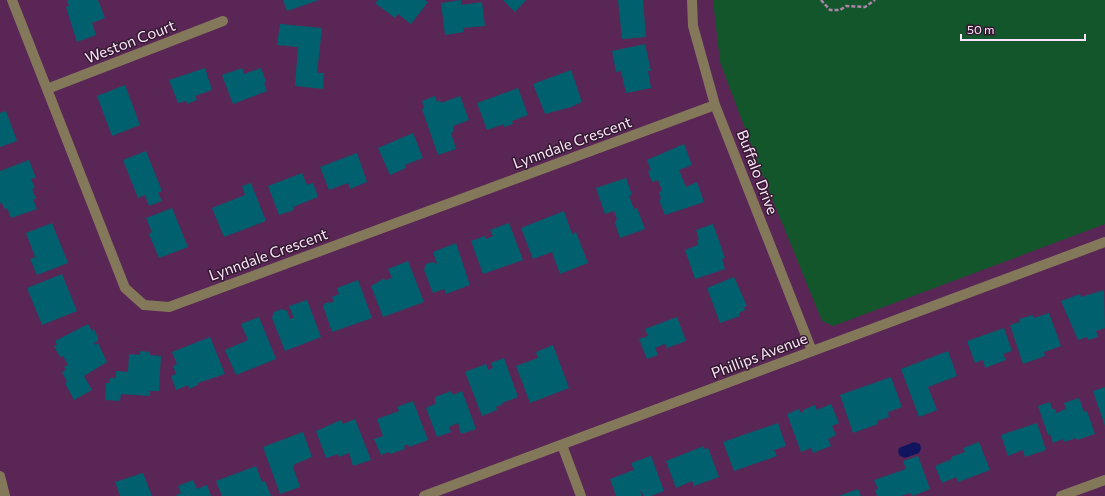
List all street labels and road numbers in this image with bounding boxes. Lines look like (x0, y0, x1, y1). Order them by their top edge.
street label: Weston Court (82, 16, 178, 66)
street label: Lynndale Crescent (510, 112, 634, 172)
street label: Buffalo Drive (734, 127, 782, 217)
street label: Lynndale Crescent (206, 224, 330, 284)
street label: Phillips Avenue (708, 328, 810, 382)

